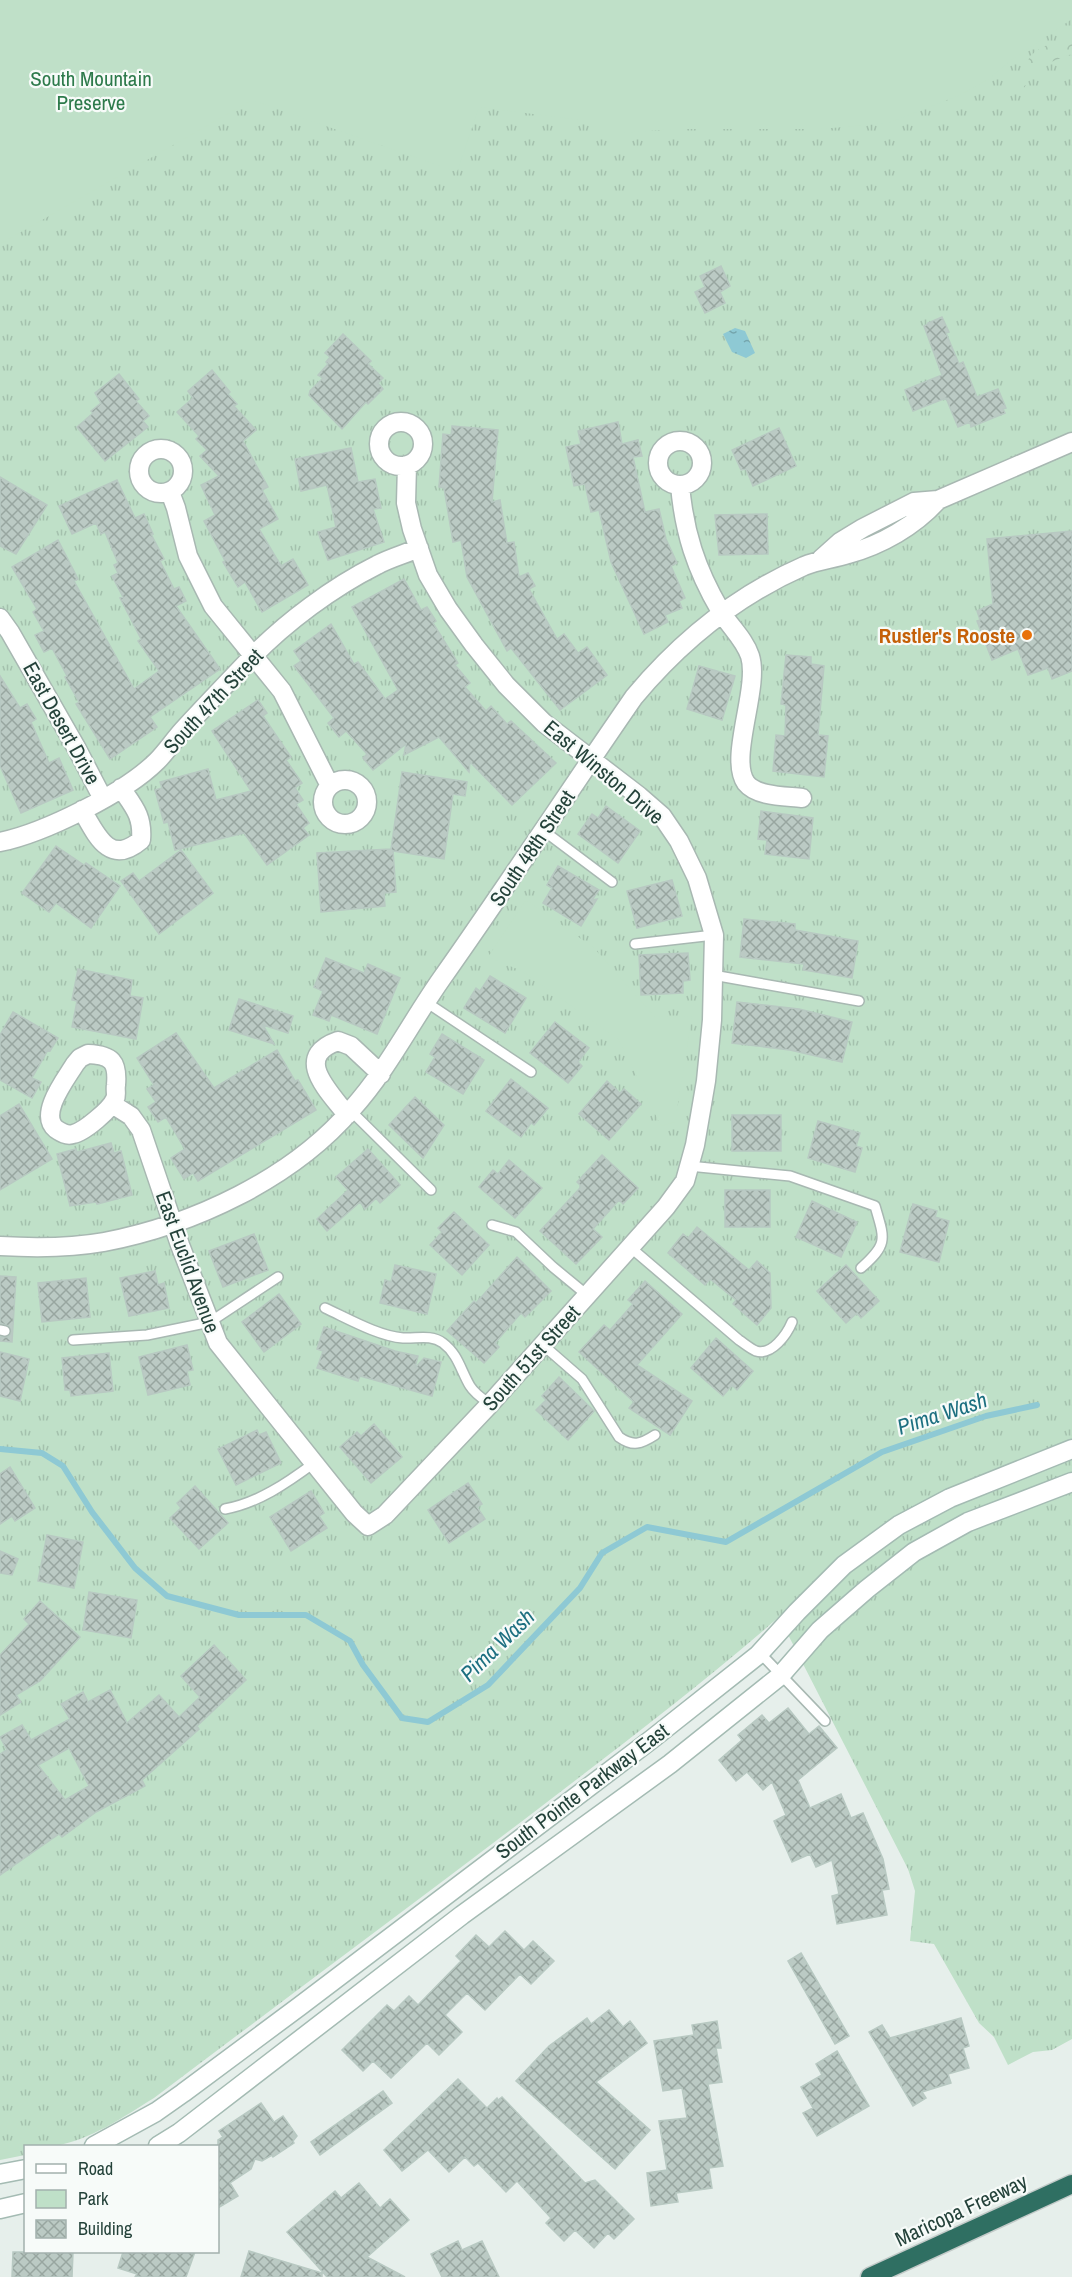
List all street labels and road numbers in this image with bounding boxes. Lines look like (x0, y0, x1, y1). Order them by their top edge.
street label: South 47th Street (157, 642, 269, 760)
street label: East Desert Drive (16, 657, 108, 789)
street label: East Winston Drive (538, 713, 670, 831)
street label: South 48th Street (482, 784, 582, 912)
street label: East Euclid Avenue (149, 1187, 227, 1337)
street label: South 51st Street (476, 1299, 586, 1417)
street label: South Pointe Parkway East (490, 1716, 675, 1866)
street label: Maricopa Freeway (890, 2167, 1032, 2253)

